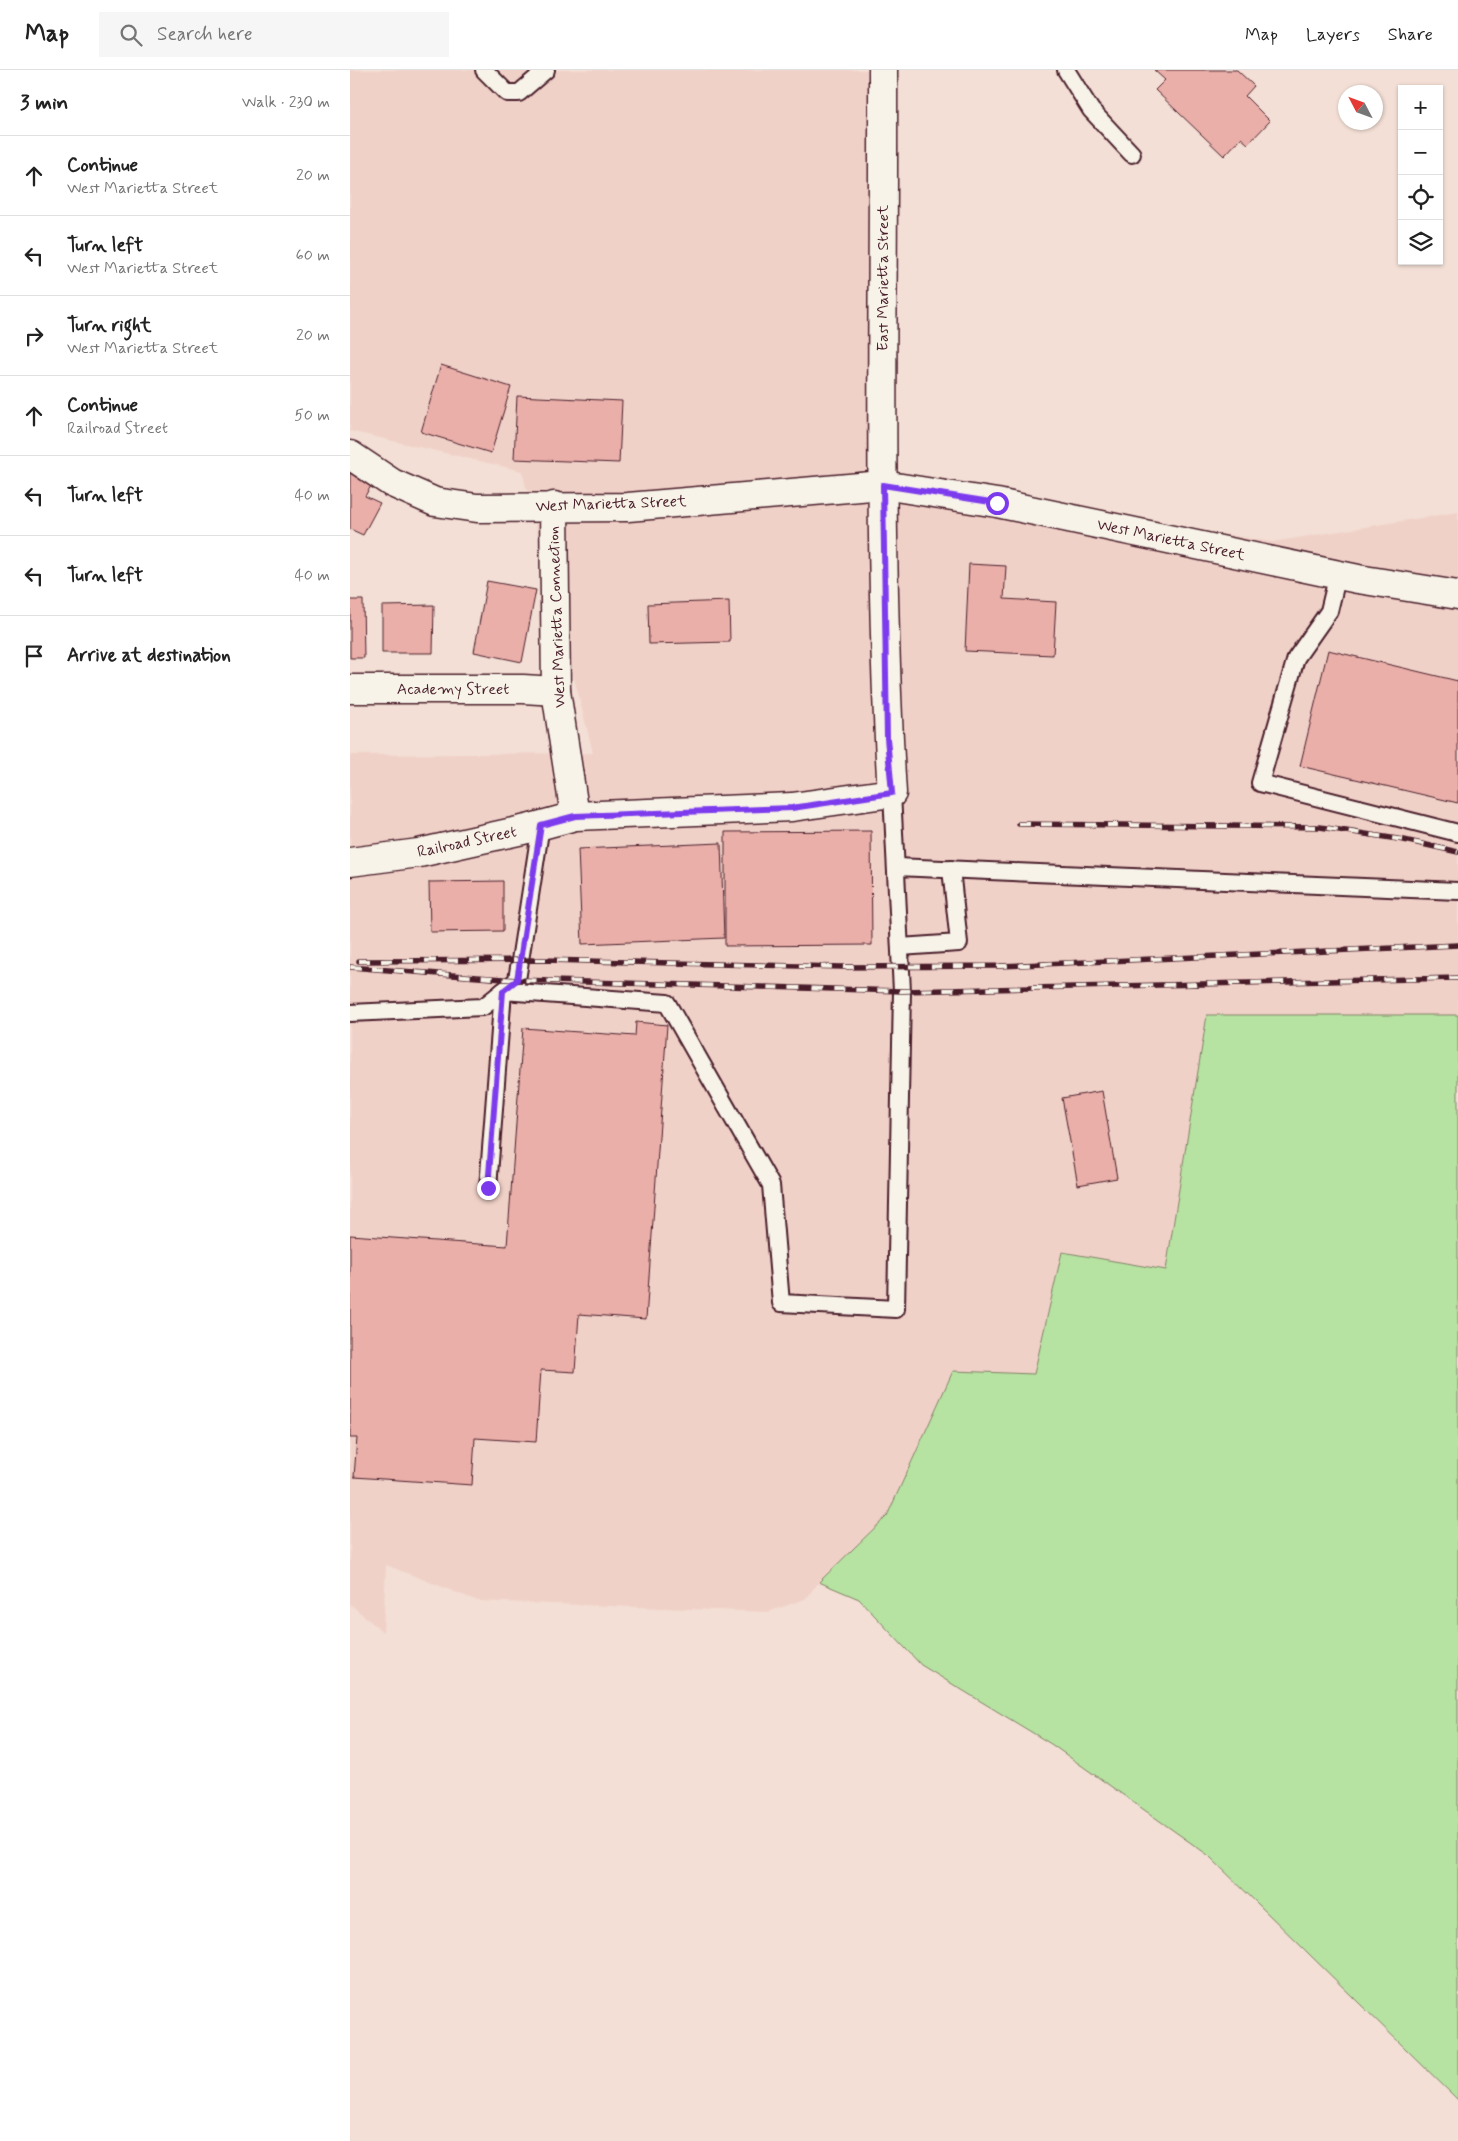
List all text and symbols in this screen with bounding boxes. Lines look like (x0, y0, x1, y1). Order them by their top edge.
search box (99, 12, 449, 57)
text: Map (25, 19, 69, 50)
icon: search (117, 21, 145, 49)
text: Search here (157, 22, 253, 47)
text: Map (1245, 23, 1278, 47)
text: Layers (1306, 23, 1360, 47)
text: Share (1388, 23, 1433, 47)
north arrow (1338, 85, 1383, 130)
map controls (1398, 85, 1443, 265)
button: + (1398, 85, 1443, 130)
text: 3 min (20, 89, 68, 117)
text: Walk · 230 m (242, 92, 330, 113)
button: − (1398, 130, 1443, 175)
text: Continue (67, 153, 138, 178)
icon: ahead (20, 162, 48, 190)
text: 20 m (296, 165, 330, 186)
button: locate (1398, 175, 1443, 220)
text: West Marietta Street (67, 178, 218, 199)
street label: East Marietta Street (873, 204, 894, 351)
button: layers (1398, 220, 1443, 265)
text: Turn left (67, 233, 143, 258)
icon: left (20, 242, 48, 270)
text: 60 m (296, 245, 330, 266)
text: West Marietta Street (67, 258, 218, 279)
text: Turn right (67, 313, 151, 338)
icon: right (20, 322, 48, 350)
text: 20 m (296, 325, 330, 346)
text: West Marietta Street (67, 338, 218, 359)
text: Continue (67, 393, 138, 418)
icon: ahead (20, 402, 48, 430)
text: 50 m (294, 405, 330, 426)
text: Railroad Street (67, 418, 168, 439)
icon: left (20, 482, 48, 510)
text: Turn left (67, 483, 143, 508)
text: 40 m (294, 485, 330, 506)
street label: West Marietta Street (535, 491, 687, 517)
route start (986, 492, 1009, 515)
street label: West Marietta Street (1095, 514, 1248, 566)
street label: West Marietta Connection (543, 526, 571, 708)
icon: left (20, 562, 48, 590)
text: Turn left (67, 563, 143, 588)
text: 40 m (294, 565, 330, 586)
icon: arrive (20, 642, 48, 670)
text: Arrive at destination (67, 643, 231, 668)
street label: Academy Street (397, 679, 509, 700)
street label: Railroad Street (415, 821, 519, 863)
route end (477, 1177, 500, 1200)

